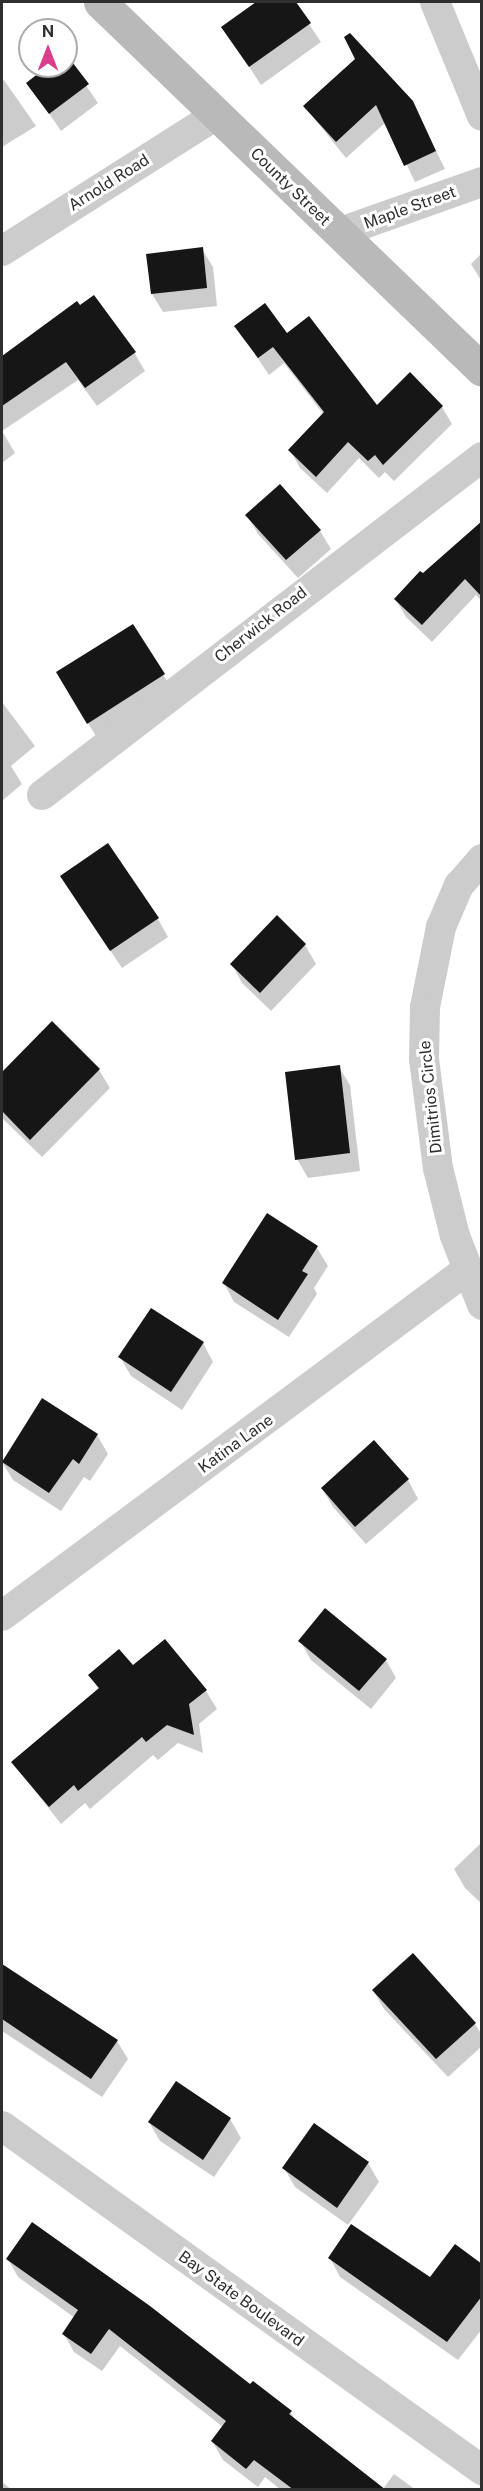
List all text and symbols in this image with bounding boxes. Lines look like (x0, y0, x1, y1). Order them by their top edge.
north arrow (18, 18, 78, 78)
text: N (42, 22, 54, 41)
street label: County Street (246, 144, 334, 230)
street label: Arnold Road (65, 151, 153, 215)
street label: Maple Street (361, 182, 459, 234)
street label: Cherwick Road (211, 583, 311, 667)
street label: Dimitrios Circle (416, 1039, 446, 1155)
street label: Katina Lane (195, 1410, 277, 1478)
street label: Bay State Boulevard (174, 2247, 308, 2351)

